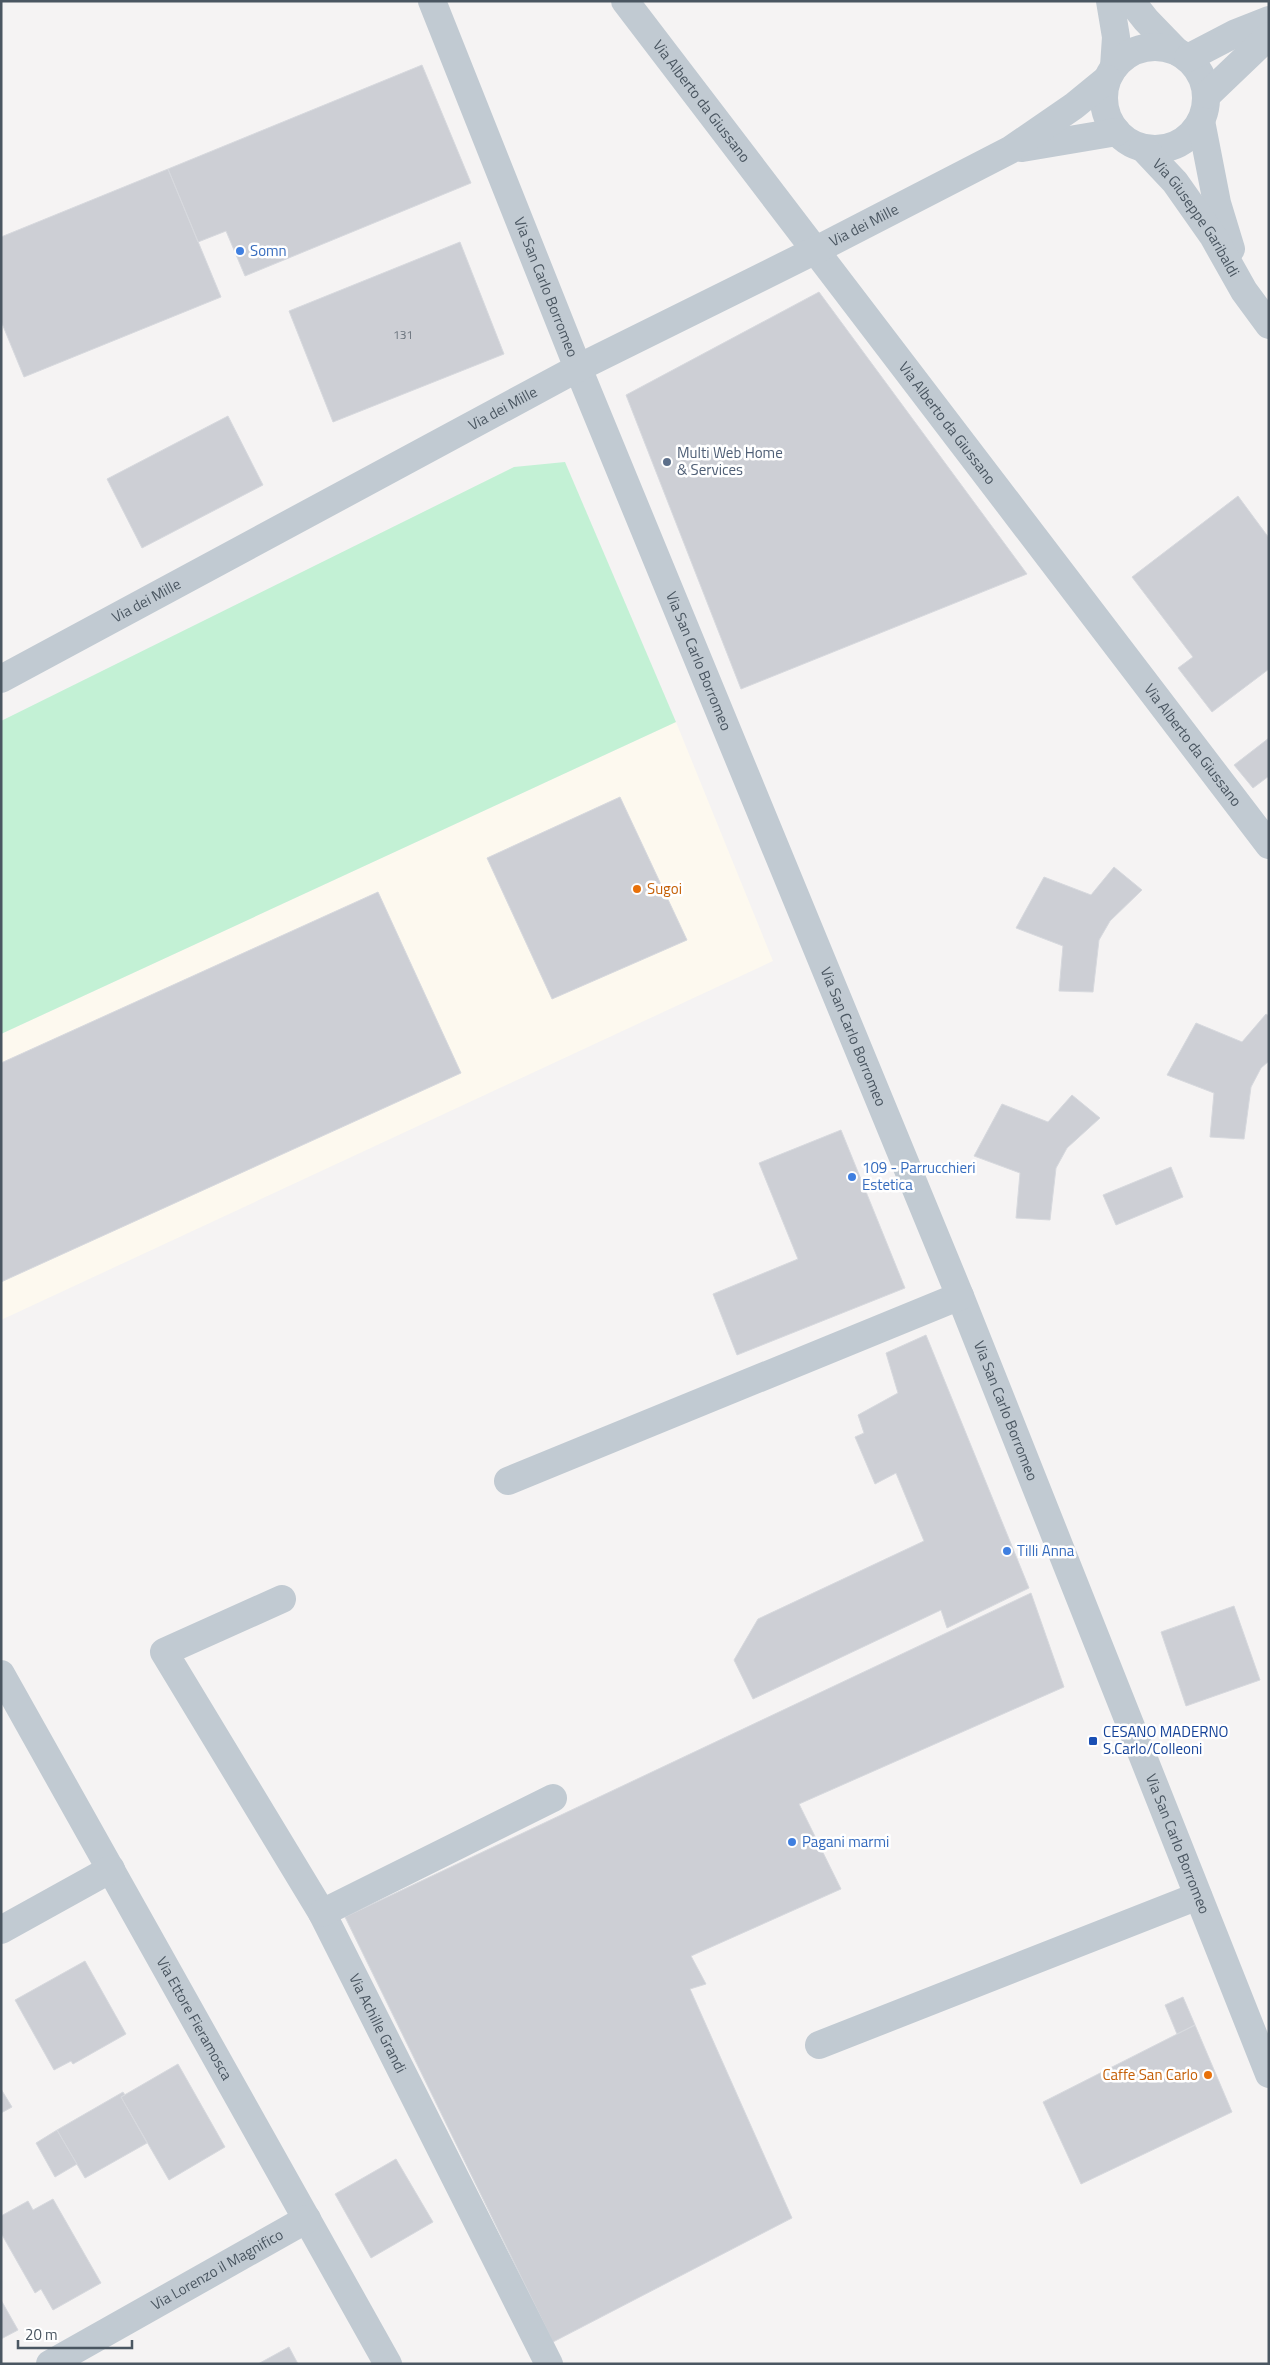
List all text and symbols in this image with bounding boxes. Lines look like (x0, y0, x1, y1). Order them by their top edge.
street label: Via Alberto da Giussano (647, 35, 756, 167)
street label: Via Giuseppe Garibaldi (1147, 153, 1246, 281)
street label: Via dei Mille (825, 197, 902, 252)
street label: Via San Carlo Borromeo (508, 214, 585, 360)
place label: Somn (250, 239, 287, 262)
marker: Somn (234, 245, 246, 257)
house number: 131 (393, 325, 413, 344)
street label: Via Alberto da Giussano (893, 357, 1002, 489)
street label: Via dei Mille (464, 380, 541, 436)
place label: Multi Web Home & Services (677, 441, 783, 481)
marker: Multi Web Home & Services (661, 456, 673, 468)
street label: Via dei Mille (107, 572, 185, 628)
street label: Via San Carlo Borromeo (660, 588, 738, 734)
street label: Via Alberto da Giussano (1139, 679, 1248, 811)
place label: Sugoi (647, 877, 682, 900)
marker: Sugoi (631, 883, 643, 895)
street label: Via San Carlo Borromeo (815, 963, 893, 1110)
place label: 109 - Parrucchieri Estetica (862, 1156, 975, 1196)
marker: 109 - Parrucchieri Estetica (846, 1171, 858, 1183)
street label: Via San Carlo Borromeo (968, 1337, 1044, 1484)
place label: Tilli Anna (1017, 1539, 1075, 1562)
marker: Tilli Anna (1001, 1545, 1013, 1557)
place label: CESANO MADERNO S.Carlo/Colleoni (1103, 1720, 1229, 1760)
marker: CESANO MADERNO S.Carlo/Colleoni (1087, 1735, 1099, 1747)
street label: Via San Carlo Borromeo (1140, 1770, 1216, 1917)
place label: Pagani marmi (802, 1830, 889, 1853)
marker: Pagani marmi (786, 1836, 798, 1848)
street label: Via Ettore Fieramosca (151, 1952, 239, 2085)
street label: Via Achille Grandi (343, 1969, 413, 2077)
place label: Caffe San Carlo (1102, 2063, 1198, 2086)
marker: Caffe San Carlo (1202, 2069, 1214, 2081)
street label: Via Lorenzo il Magnifico (147, 2223, 287, 2316)
scale bar (18, 2318, 131, 2350)
text: 20 m (25, 2323, 58, 2346)

